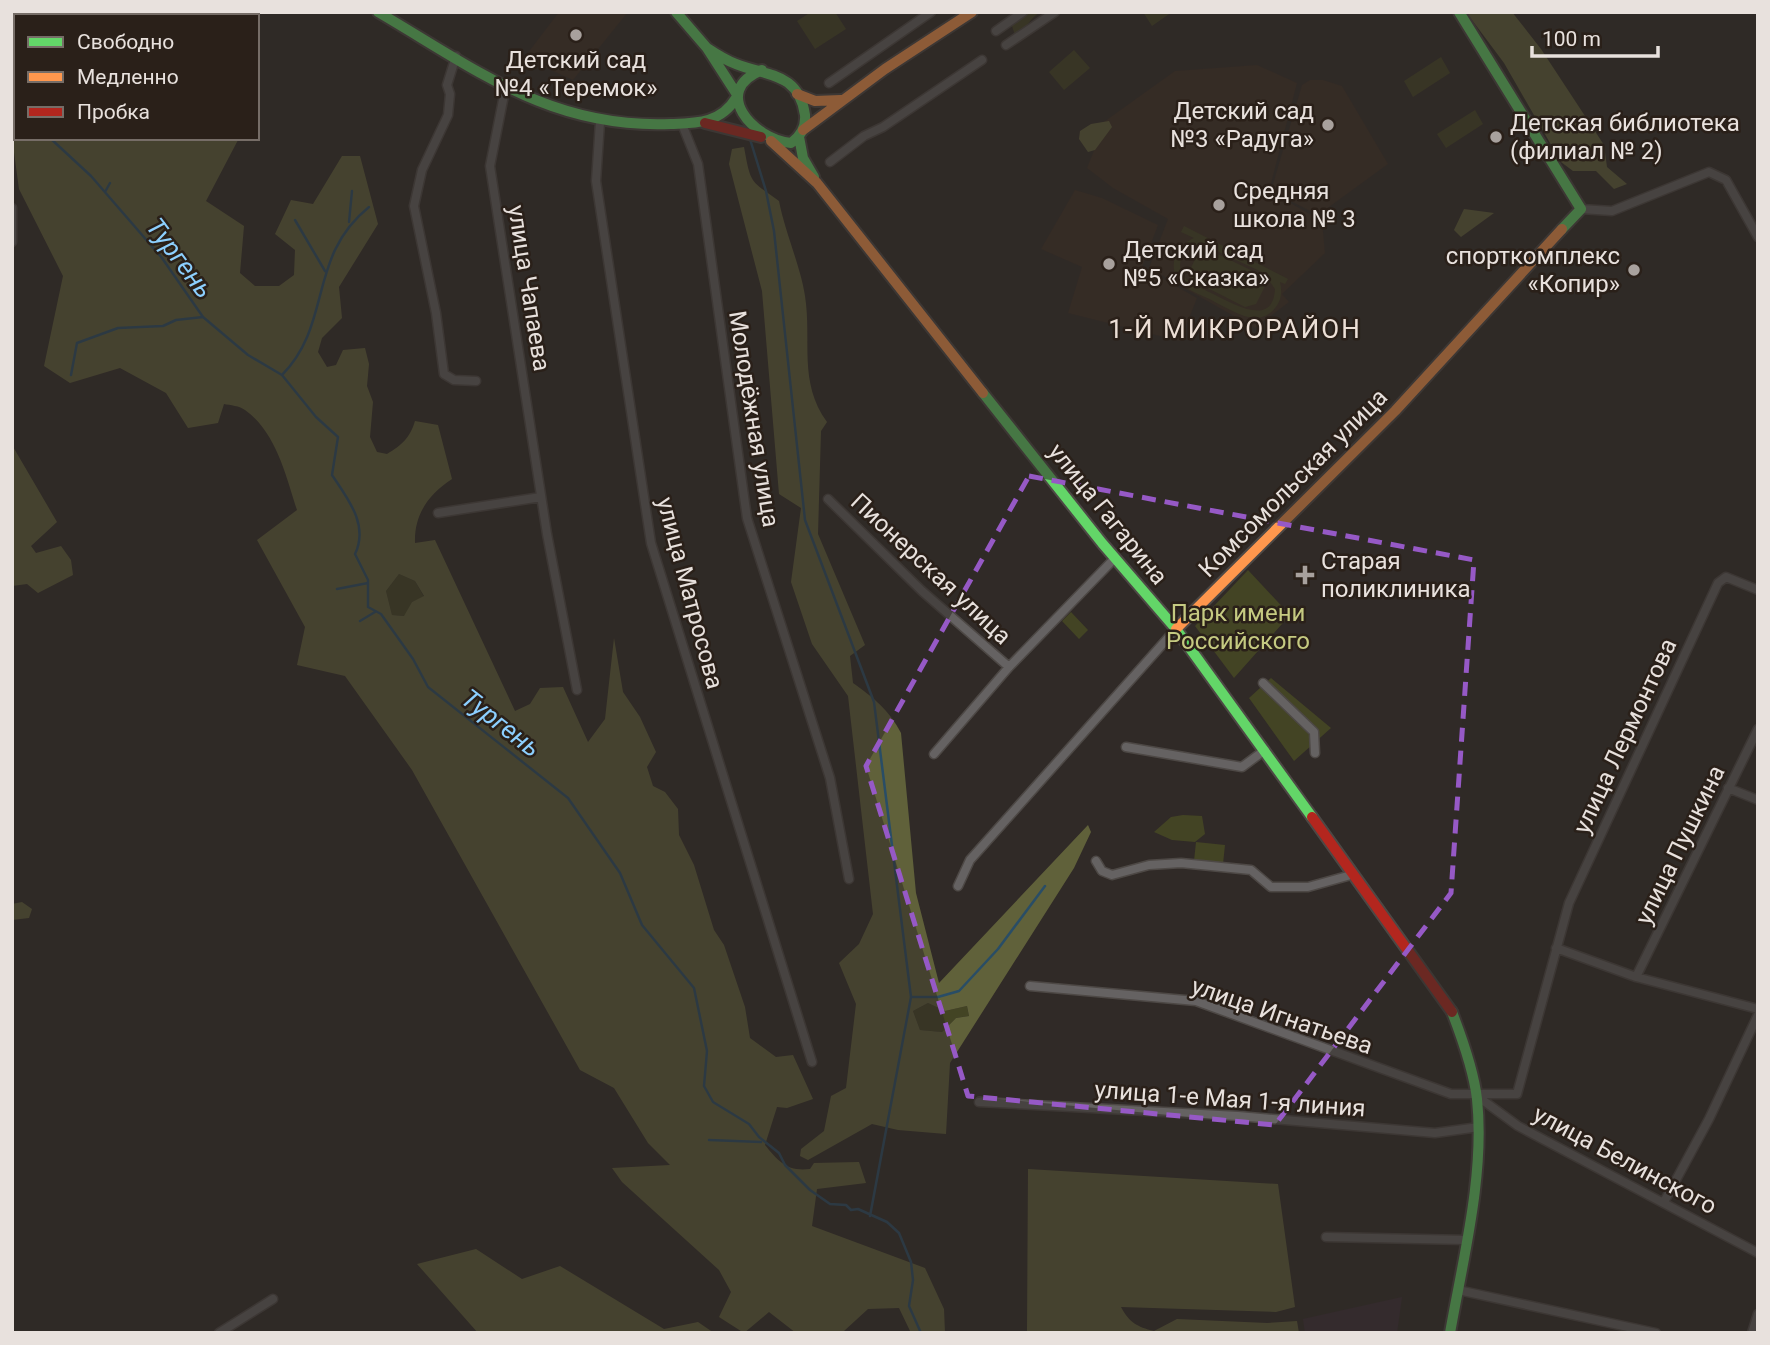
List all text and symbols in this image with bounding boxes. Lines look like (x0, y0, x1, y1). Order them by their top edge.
legend (14, 14, 259, 140)
scale bar (1532, 14, 1658, 58)
marker: Детский сад №4 «Теремок» (568, 27, 584, 43)
text: 100 m (1542, 27, 1601, 51)
text: Свободно (77, 30, 174, 54)
place label: Детский сад №4 «Теремок» (494, 46, 658, 102)
text: Медленно (77, 65, 179, 89)
place label: Детский сад №3 «Радуга» (1170, 97, 1314, 153)
text: Пробка (77, 100, 150, 124)
place label: Детская библиотека (филиал № 2) (1510, 109, 1740, 165)
marker: Детский сад №3 «Радуга» (1320, 117, 1336, 133)
marker: Детская библиотека (филиал № 2) (1488, 129, 1504, 145)
place label: Средняя школа № 3 (1233, 177, 1356, 233)
marker: Средняя школа № 3 (1211, 197, 1227, 213)
street label: улица Чапаева (502, 203, 556, 373)
water label: Тургень (140, 212, 220, 304)
place label: Детский сад №5 «Сказка» (1123, 236, 1270, 292)
place label: спорткомплекс «Копир» (1446, 242, 1620, 298)
marker: Детский сад №5 «Сказка» (1101, 256, 1117, 272)
marker: спорткомплекс «Копир» (1626, 262, 1642, 278)
street label: Молодёжная улица (723, 309, 785, 529)
district label: 1-Й МИКРОРАЙОН (1108, 314, 1362, 344)
street label: Комсомольская улица (1193, 383, 1393, 583)
street label: улица Гагарина (1043, 438, 1173, 590)
street label: Пионерская улица (845, 488, 1017, 650)
street label: улица Матросова (651, 494, 729, 692)
place label: Старая поликлиника (1321, 547, 1471, 603)
marker: Старая поликлиника (1295, 565, 1315, 585)
park label: Парк имени Российского (1166, 599, 1310, 655)
street label: улица Лермонтова (1568, 634, 1682, 838)
water label: Тургень (455, 683, 547, 763)
street label: улица Пушкина (1629, 761, 1731, 929)
street label: улица Игнатьева (1188, 972, 1376, 1060)
street label: улица 1-е Мая 1-я линия (1094, 1076, 1366, 1122)
street label: улица Белинского (1528, 1100, 1722, 1220)

